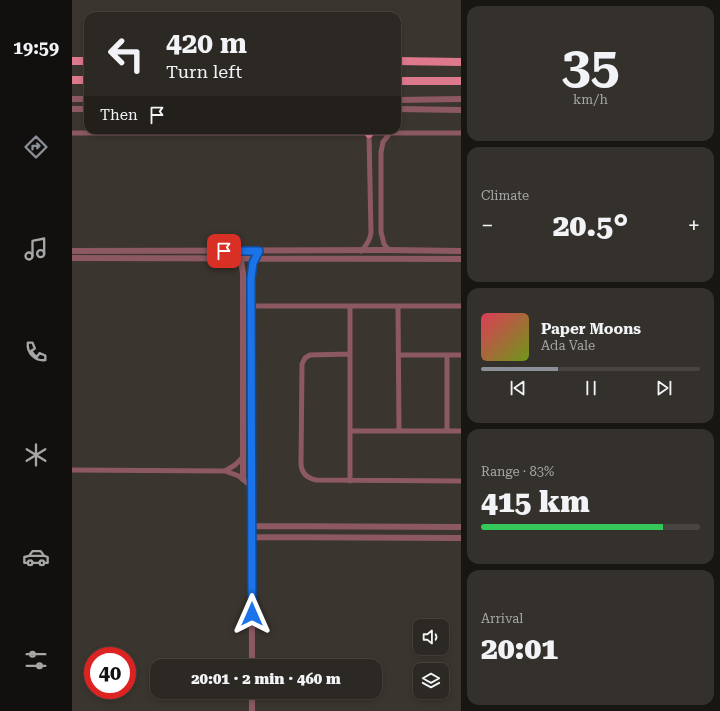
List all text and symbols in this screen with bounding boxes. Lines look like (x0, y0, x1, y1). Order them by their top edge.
text: 420 m (166, 27, 247, 60)
icon: left (100, 28, 152, 80)
text: 35 (561, 35, 620, 96)
text: 19:59 (13, 37, 59, 58)
text: Turn left (166, 61, 242, 82)
text: km/h (573, 92, 608, 107)
icon: arrive (146, 104, 168, 126)
text: Then (100, 106, 138, 124)
icon: directions (22, 133, 50, 161)
text: Climate (481, 188, 529, 203)
text: 20.5° (553, 208, 628, 243)
text: − (481, 213, 493, 238)
text: + (688, 213, 700, 238)
pin (207, 234, 241, 268)
icon: music (22, 235, 50, 263)
icon: arrive (213, 240, 235, 262)
text: Paper Moons (541, 320, 641, 338)
icon: phone (22, 338, 50, 366)
text: Ada Vale (541, 338, 595, 353)
icon: previous (507, 377, 529, 399)
icon: pause (580, 377, 602, 399)
icon: next (653, 377, 675, 399)
icon: climate (22, 441, 50, 469)
text: Range · 83% (481, 464, 554, 479)
text: 415 km (481, 484, 590, 519)
icon: car (22, 543, 50, 571)
position arrow (231, 593, 273, 635)
text: Arrival (481, 611, 523, 626)
map controls (413, 619, 449, 699)
button: sound (413, 619, 449, 655)
text: 20:01 (481, 631, 558, 666)
icon: filters (22, 646, 50, 674)
speed limit sign: 40 (84, 647, 136, 699)
button: layers (413, 663, 449, 699)
text: 20:01 · 2 min · 460 m (191, 670, 341, 688)

